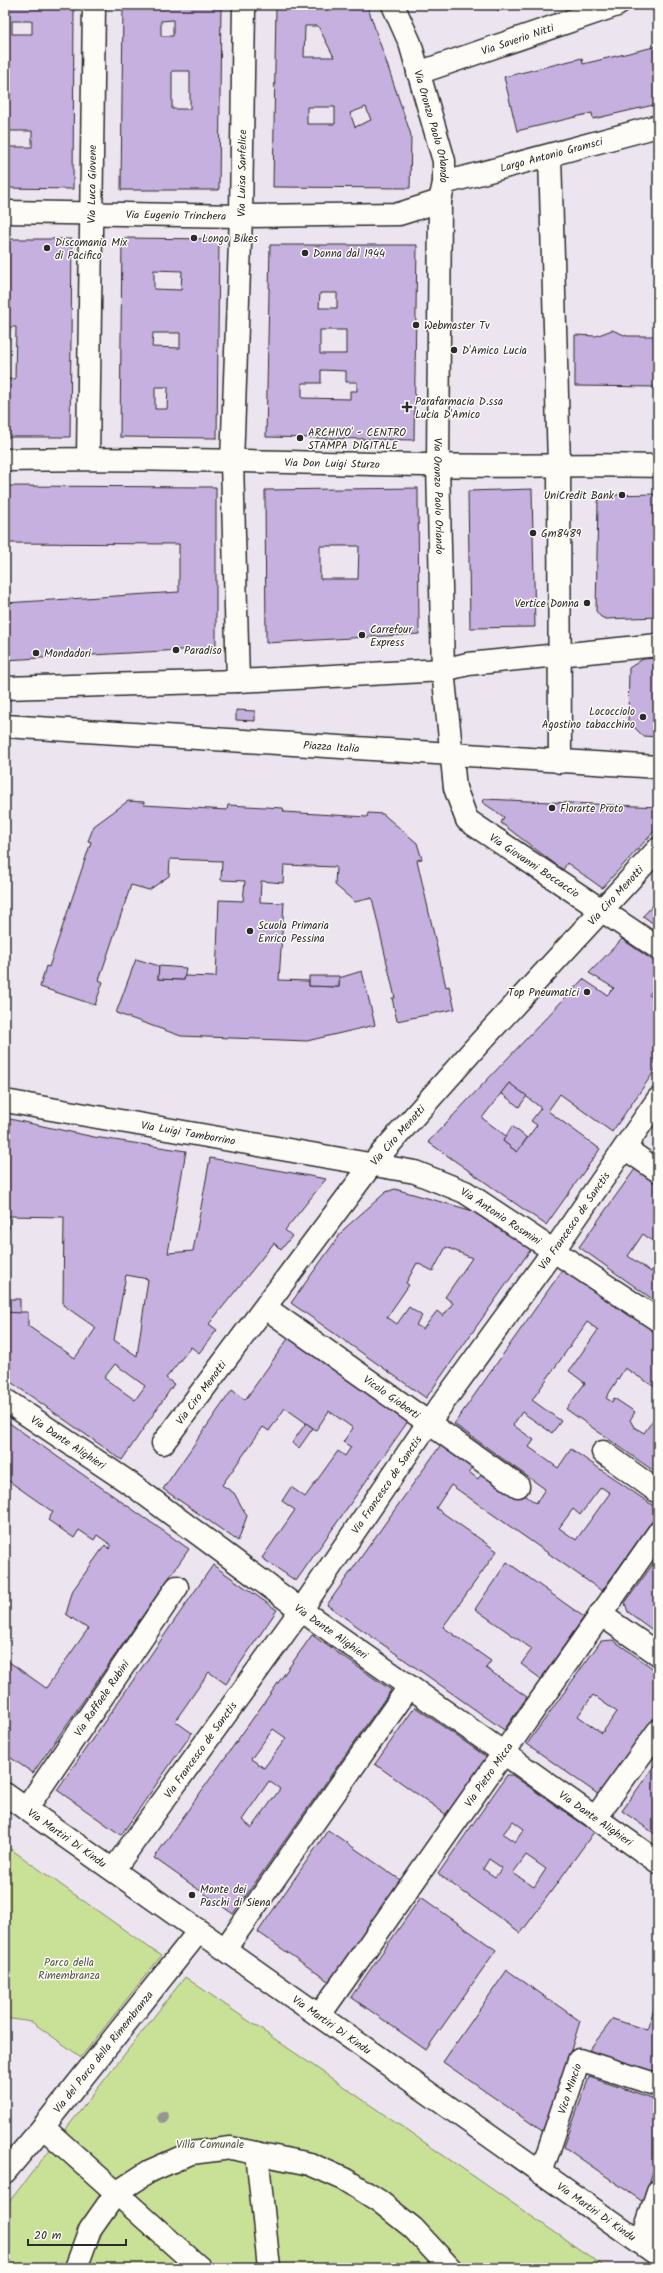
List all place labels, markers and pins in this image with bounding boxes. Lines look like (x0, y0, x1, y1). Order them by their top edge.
place label: Longo Bikes (202, 230, 258, 248)
marker: Longo Bikes (189, 233, 199, 243)
place label: Discomania Mix di Pacifico (55, 234, 128, 265)
marker: Discomania Mix di Pacifico (42, 243, 52, 253)
place label: Donna dal 1944 (313, 245, 385, 263)
marker: Donna dal 1944 (300, 248, 310, 258)
place label: Webmaster Tv (424, 317, 490, 335)
marker: Webmaster Tv (411, 320, 421, 330)
place label: D'Amico Lucia (462, 342, 527, 360)
marker: D'Amico Lucia (449, 345, 459, 355)
place label: Parafarmacia D.ssa Lucia D'Amico (415, 393, 503, 424)
marker: Parafarmacia D.ssa Lucia D'Amico (402, 402, 412, 412)
place label: ARCHIVO' - CENTRO STAMPA DIGITALE (308, 424, 406, 455)
marker: ARCHIVO' - CENTRO STAMPA DIGITALE (295, 433, 305, 443)
place label: UniCredit Bank (544, 487, 615, 505)
marker: UniCredit Bank (617, 490, 627, 500)
place label: Gm8489 (541, 525, 582, 543)
marker: Gm8489 (528, 528, 538, 538)
place label: Vertice Donna (514, 595, 579, 613)
marker: Vertice Donna (582, 598, 592, 608)
place label: Carrefour Express (370, 621, 413, 652)
marker: Carrefour Express (357, 630, 367, 640)
place label: Paradiso (184, 642, 222, 660)
place label: Mondadori (44, 645, 91, 663)
marker: Paradiso (171, 645, 181, 655)
marker: Mondadori (31, 648, 41, 658)
place label: Lococciolo Agostino tabacchino (542, 703, 635, 734)
marker: Lococciolo Agostino tabacchino (638, 712, 648, 722)
place label: Florarte Proto (560, 800, 623, 818)
marker: Florarte Proto (547, 803, 557, 813)
place label: Scuola Primaria Enrico Pessina (258, 917, 329, 948)
marker: Scuola Primaria Enrico Pessina (245, 926, 255, 936)
place label: Top Pneumatici (508, 984, 579, 1002)
marker: Top Pneumatici (582, 987, 592, 997)
place label: Monte dei Paschi di Siena (200, 1881, 271, 1912)
marker: Monte dei Paschi di Siena (187, 1890, 197, 1900)

